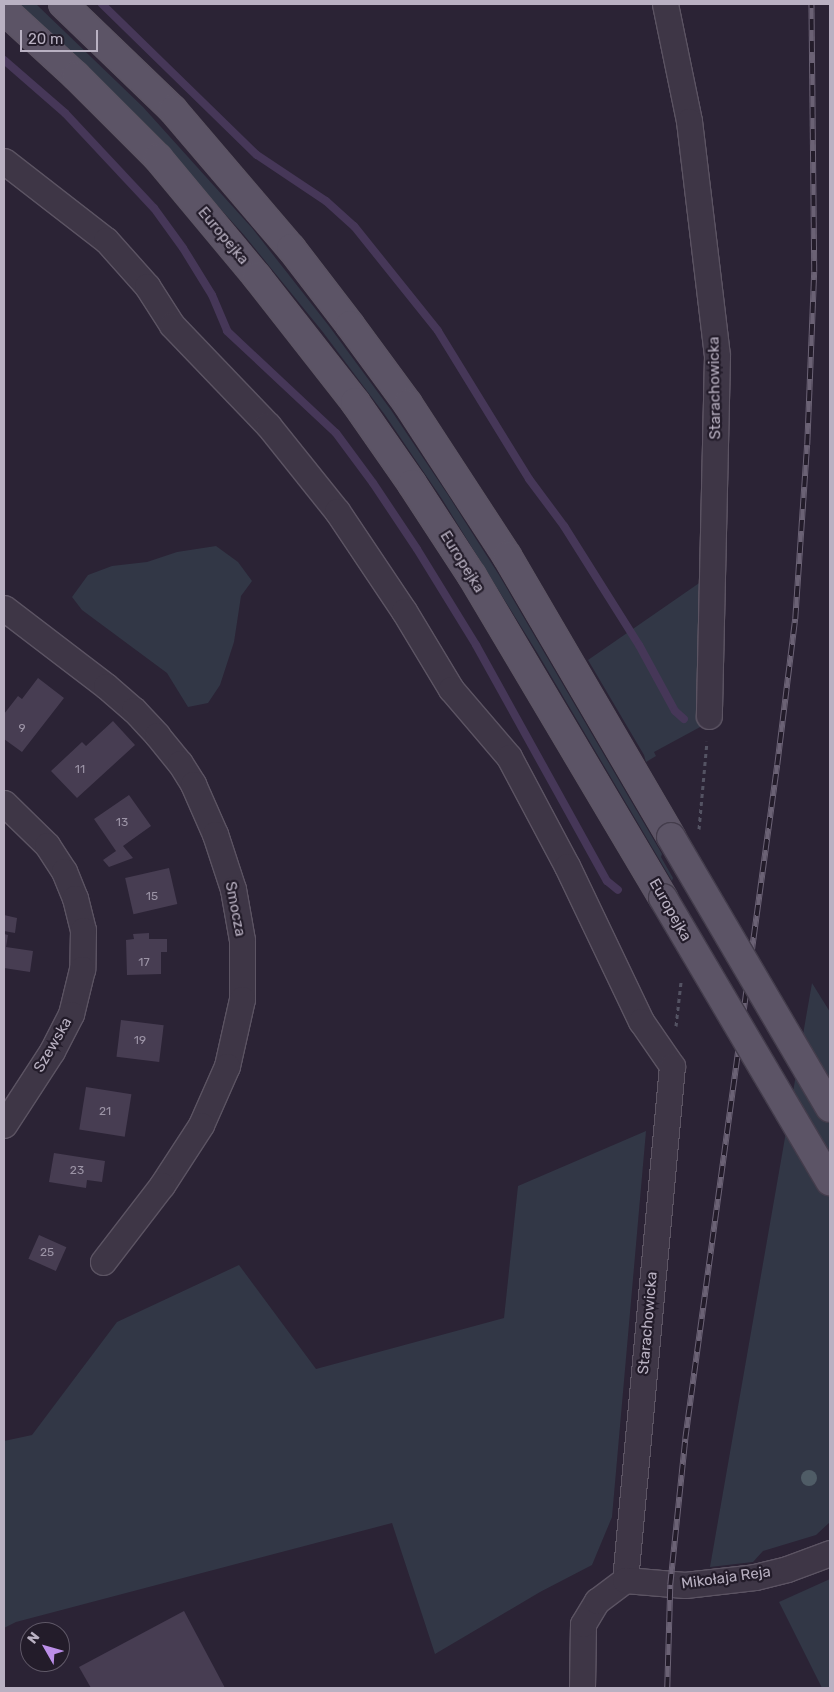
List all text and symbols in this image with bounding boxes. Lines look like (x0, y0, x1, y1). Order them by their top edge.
scale bar (22, 20, 100, 52)
text: 20 m (28, 30, 63, 48)
street label: Europejka (194, 204, 252, 268)
street label: Starachowicka (705, 336, 725, 440)
street label: Europejka (436, 528, 488, 596)
house number: 9 (18, 722, 26, 736)
house number: 11 (75, 763, 85, 777)
house number: 13 (116, 816, 128, 830)
street label: Europejka (645, 876, 695, 944)
street label: Smocza (221, 880, 249, 938)
house number: 15 (146, 890, 158, 904)
house number: 17 (138, 956, 150, 970)
street label: Szewska (30, 1014, 76, 1076)
house number: 19 (134, 1034, 146, 1048)
house number: 21 (99, 1105, 111, 1119)
house number: 23 (70, 1164, 84, 1178)
house number: 25 (40, 1246, 54, 1260)
street label: Starachowicka (635, 1271, 661, 1375)
street label: Mikołaja Reja (680, 1563, 772, 1593)
north arrow (20, 1622, 70, 1672)
text: N (24, 1629, 43, 1647)

